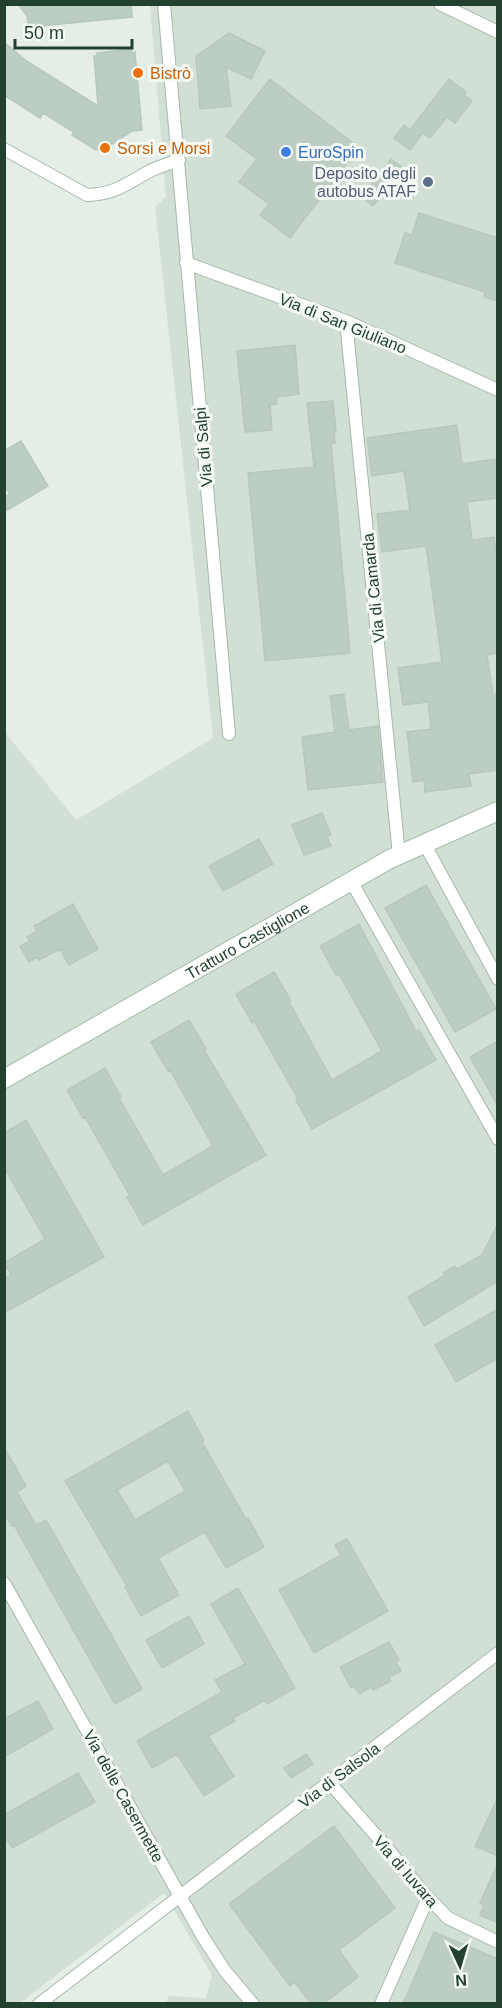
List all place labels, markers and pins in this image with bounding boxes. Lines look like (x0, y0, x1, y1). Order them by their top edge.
place label: Bistrò (150, 65, 191, 82)
marker: Bistrò (131, 66, 145, 80)
place label: Sorsi e Morsi (117, 140, 210, 157)
marker: Sorsi e Morsi (98, 141, 112, 155)
place label: EuroSpin (298, 144, 364, 161)
marker: EuroSpin (279, 145, 293, 159)
place label: Deposito degli autobus ATAF (315, 165, 416, 200)
marker: Deposito degli autobus ATAF (421, 175, 435, 189)

